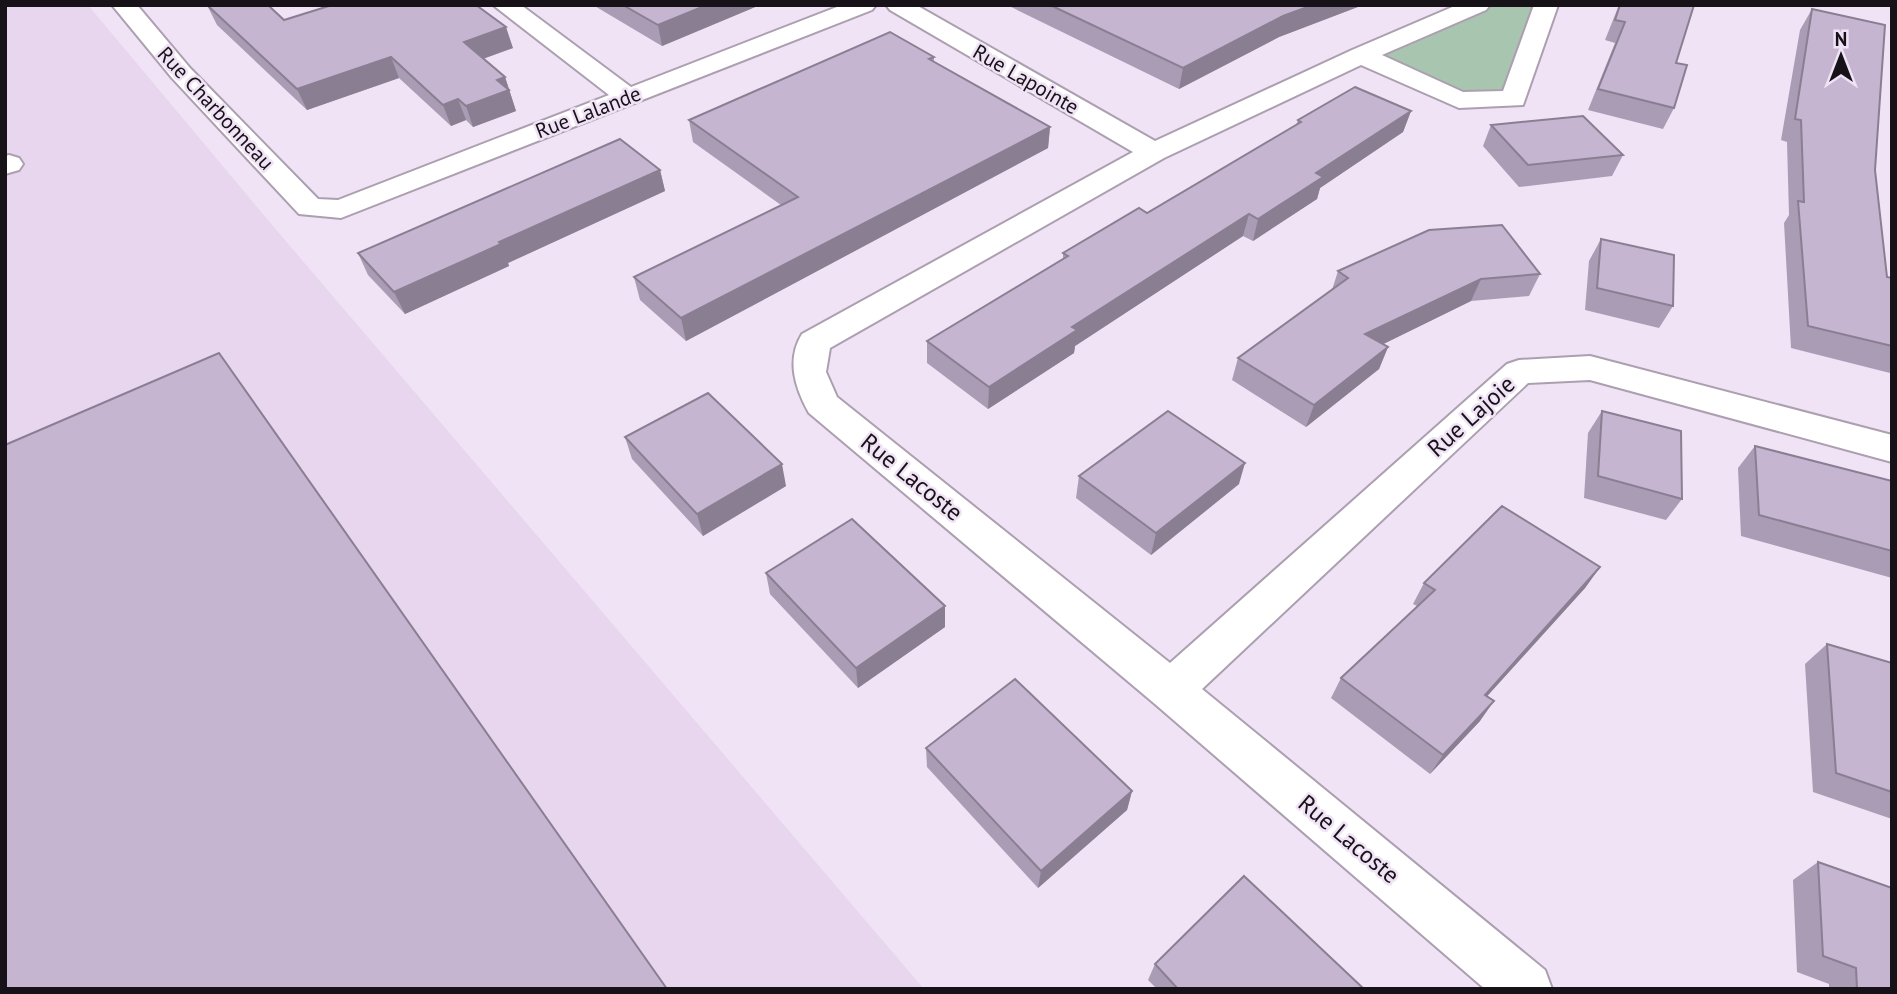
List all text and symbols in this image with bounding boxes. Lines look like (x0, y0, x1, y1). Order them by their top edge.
north arrow (1806, 21, 1876, 91)
text: N (1835, 27, 1847, 51)
street label: Rue Lapointe (968, 38, 1084, 120)
street label: Rue Charbonneau (152, 41, 280, 175)
street label: Rue Lalande (531, 80, 645, 144)
street label: Rue Lajoie (1421, 369, 1521, 463)
street label: Rue Lacoste (855, 426, 969, 528)
street label: Rue Lacoste (1292, 788, 1406, 890)

